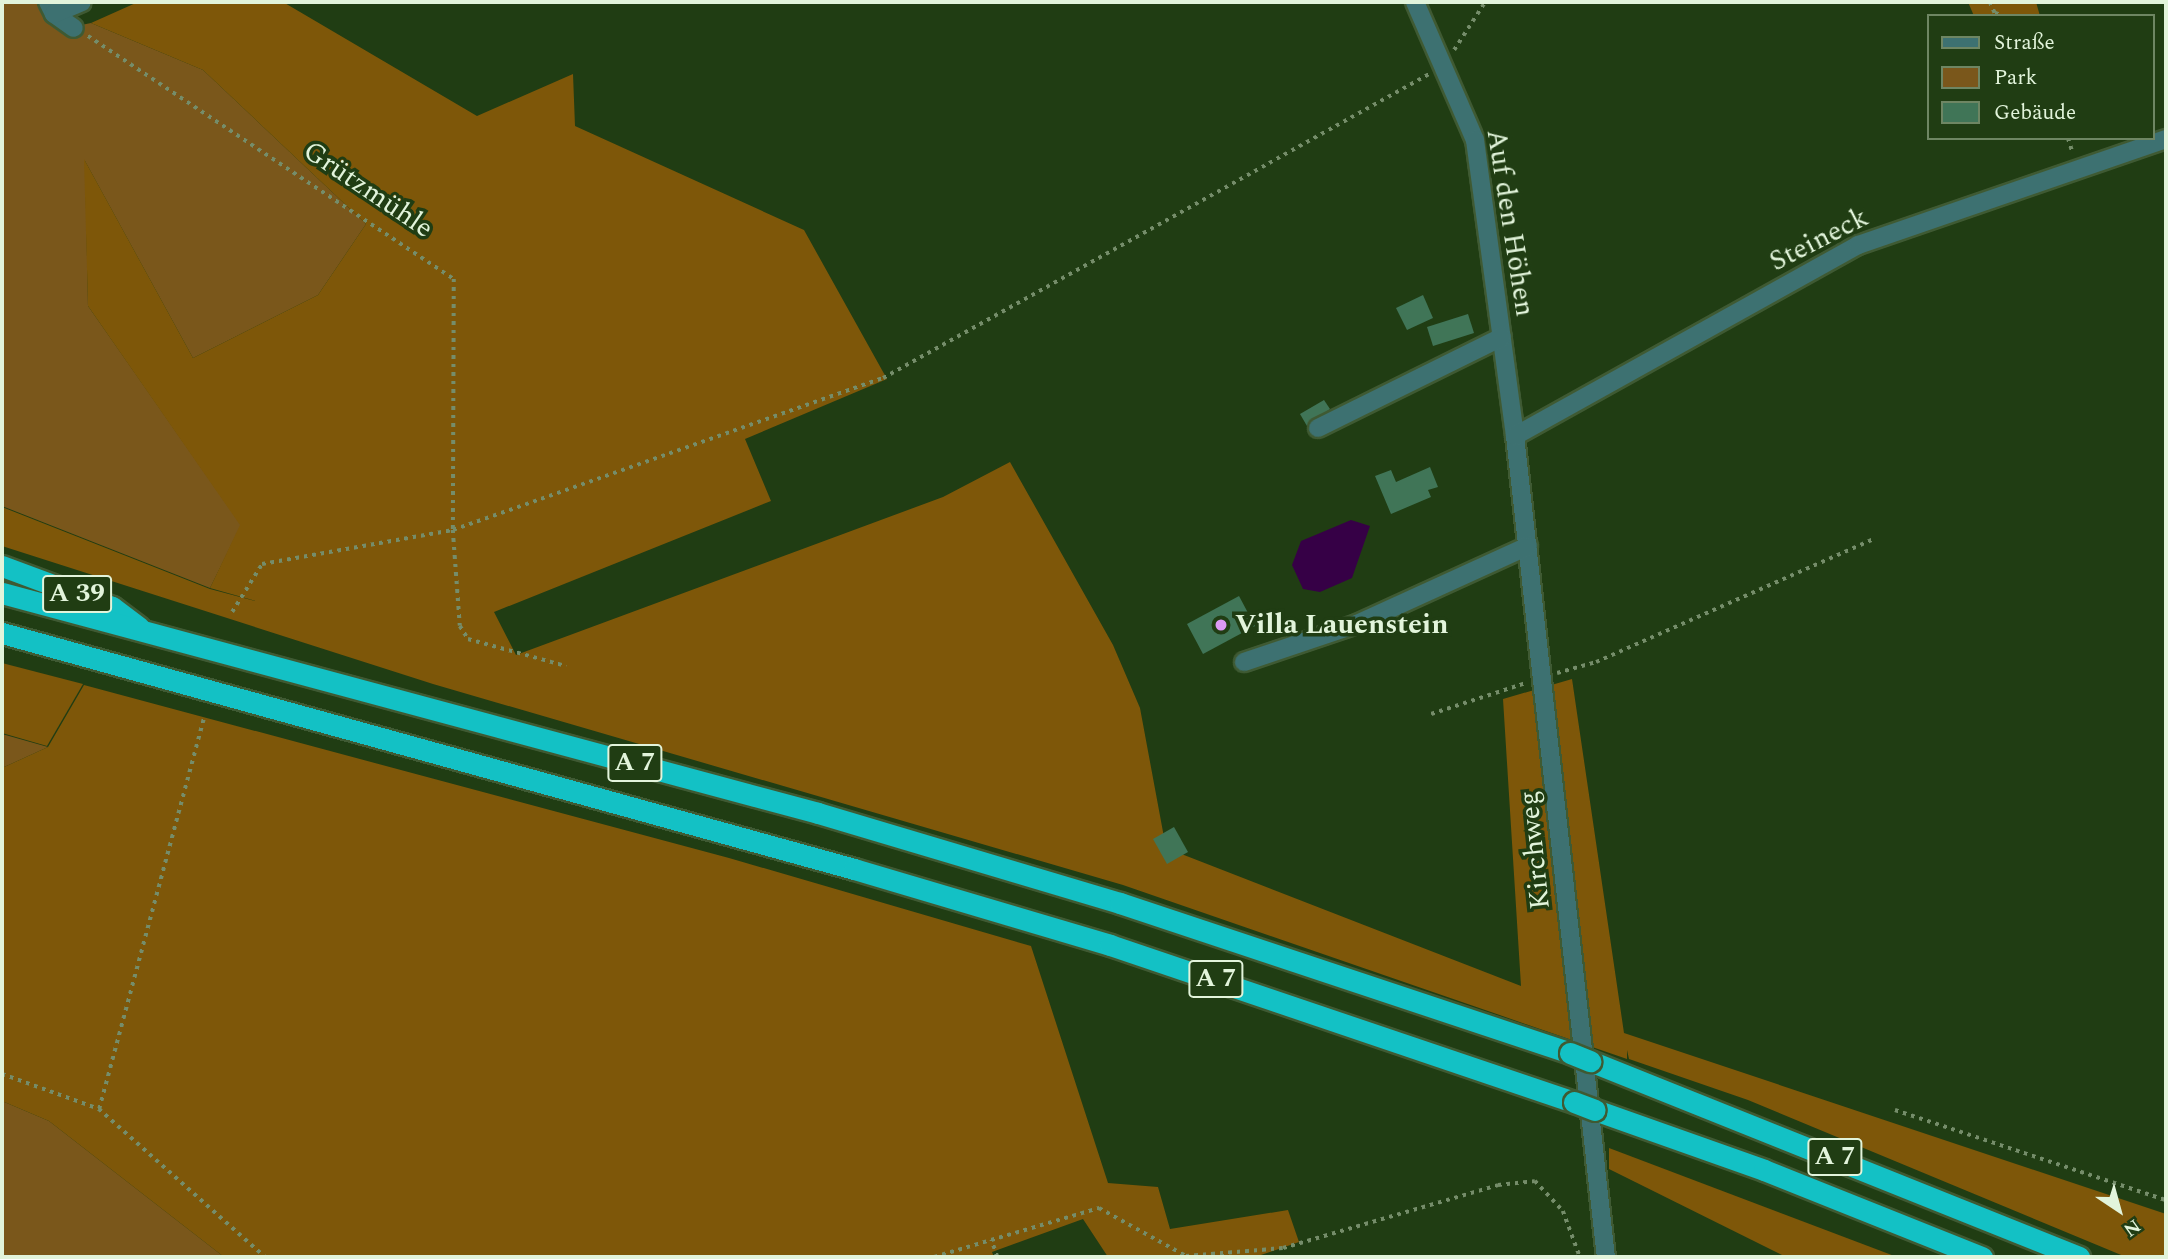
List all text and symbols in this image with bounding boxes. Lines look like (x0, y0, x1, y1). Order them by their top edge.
legend (1926, 14, 2154, 140)
text: Straße (1994, 27, 2055, 59)
text: Park (1994, 62, 2037, 94)
text: Gebäude (1994, 97, 2076, 129)
street label: Auf den Höhen (1479, 127, 1541, 319)
street label: Grützmühle (297, 134, 439, 246)
street label: Steineck (1764, 201, 1874, 279)
road number: A 39 (42, 572, 112, 616)
place label: Villa Lauenstein (1235, 608, 1448, 642)
marker: Villa Lauenstein (1213, 617, 1229, 633)
road number: A 7 (607, 740, 663, 786)
street label: Kirchweg (1512, 789, 1558, 911)
road number: A 7 (1188, 956, 1244, 1002)
road number: A 7 (1807, 1134, 1863, 1180)
north arrow (2084, 1175, 2154, 1245)
text: N (2117, 1211, 2146, 1244)

